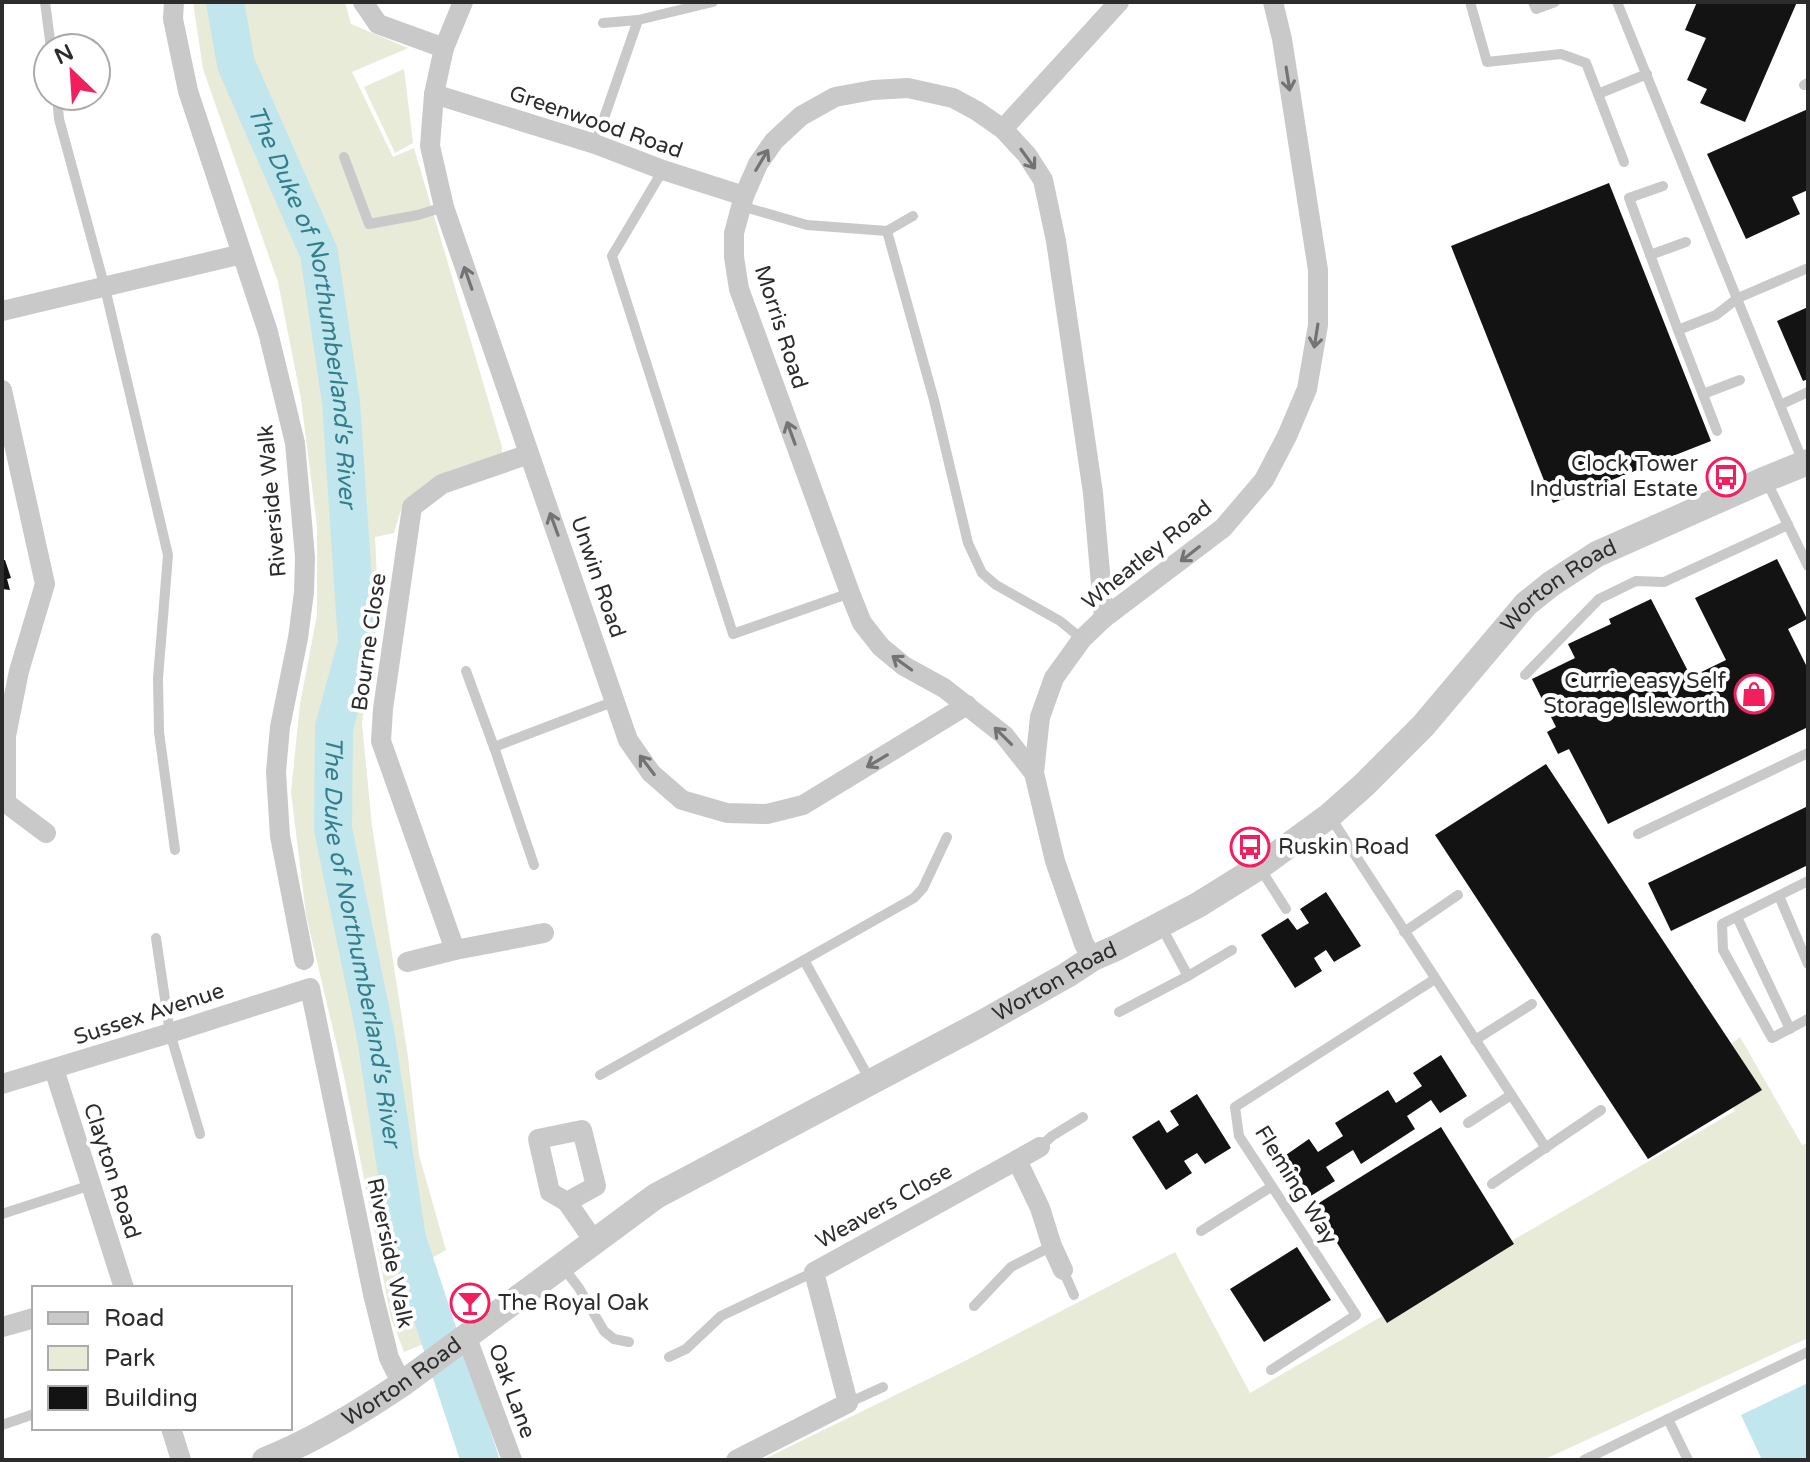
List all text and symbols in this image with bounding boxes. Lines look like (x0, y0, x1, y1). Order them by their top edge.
north arrow (32, 32, 112, 112)
text: N (50, 39, 77, 70)
one-way arrow (1281, 65, 1296, 91)
street label: Greenwood Road (506, 80, 686, 164)
water label: The Duke of Northumberland's River (242, 101, 363, 511)
one-way arrow (1019, 148, 1036, 169)
one-way arrow (754, 149, 770, 172)
street label: Morris Road (749, 262, 813, 392)
one-way arrow (460, 266, 475, 291)
one-way arrow (1308, 323, 1323, 348)
one-way arrow (783, 420, 798, 445)
street label: Riverside Walk (252, 424, 292, 578)
place label: Clock Tower Industrial Estate (1529, 451, 1699, 502)
bus stop icon: Clock Tower Industrial Estate (1705, 456, 1747, 498)
street label: Wheatley Road (1077, 495, 1217, 615)
one-way arrow (546, 512, 560, 537)
street label: Unwin Road (565, 513, 631, 641)
street label: Worton Road (1495, 534, 1621, 637)
one-way arrow (1180, 546, 1201, 563)
street label: Bourne Close (346, 571, 392, 713)
one-way arrow (892, 655, 913, 672)
place label: Currie easy Self Storage Isleworth (1543, 668, 1727, 719)
shop icon: Currie easy Self Storage Isleworth (1733, 673, 1775, 715)
one-way arrow (994, 727, 1013, 746)
water label: The Duke of Northumberland's River (318, 736, 408, 1152)
one-way arrow (866, 753, 889, 769)
one-way arrow (638, 755, 655, 777)
bus stop icon: Ruskin Road (1229, 826, 1271, 868)
place label: Ruskin Road (1278, 834, 1410, 860)
street label: Worton Road (988, 936, 1121, 1027)
street label: Sussex Avenue (71, 977, 227, 1051)
street label: Clayton Road (78, 1100, 146, 1242)
street label: Fleming Way (1249, 1121, 1343, 1249)
street label: Weavers Close (811, 1158, 957, 1254)
street label: Riverside Walk (361, 1176, 419, 1330)
bar icon: The Royal Oak (449, 1282, 491, 1324)
legend (32, 1286, 292, 1430)
place label: The Royal Oak (498, 1290, 649, 1316)
text: Road (104, 1304, 164, 1333)
street label: Worton Road (337, 1332, 467, 1432)
street label: Oak Lane (483, 1340, 541, 1442)
text: Park (104, 1344, 155, 1373)
text: Building (104, 1384, 198, 1413)

